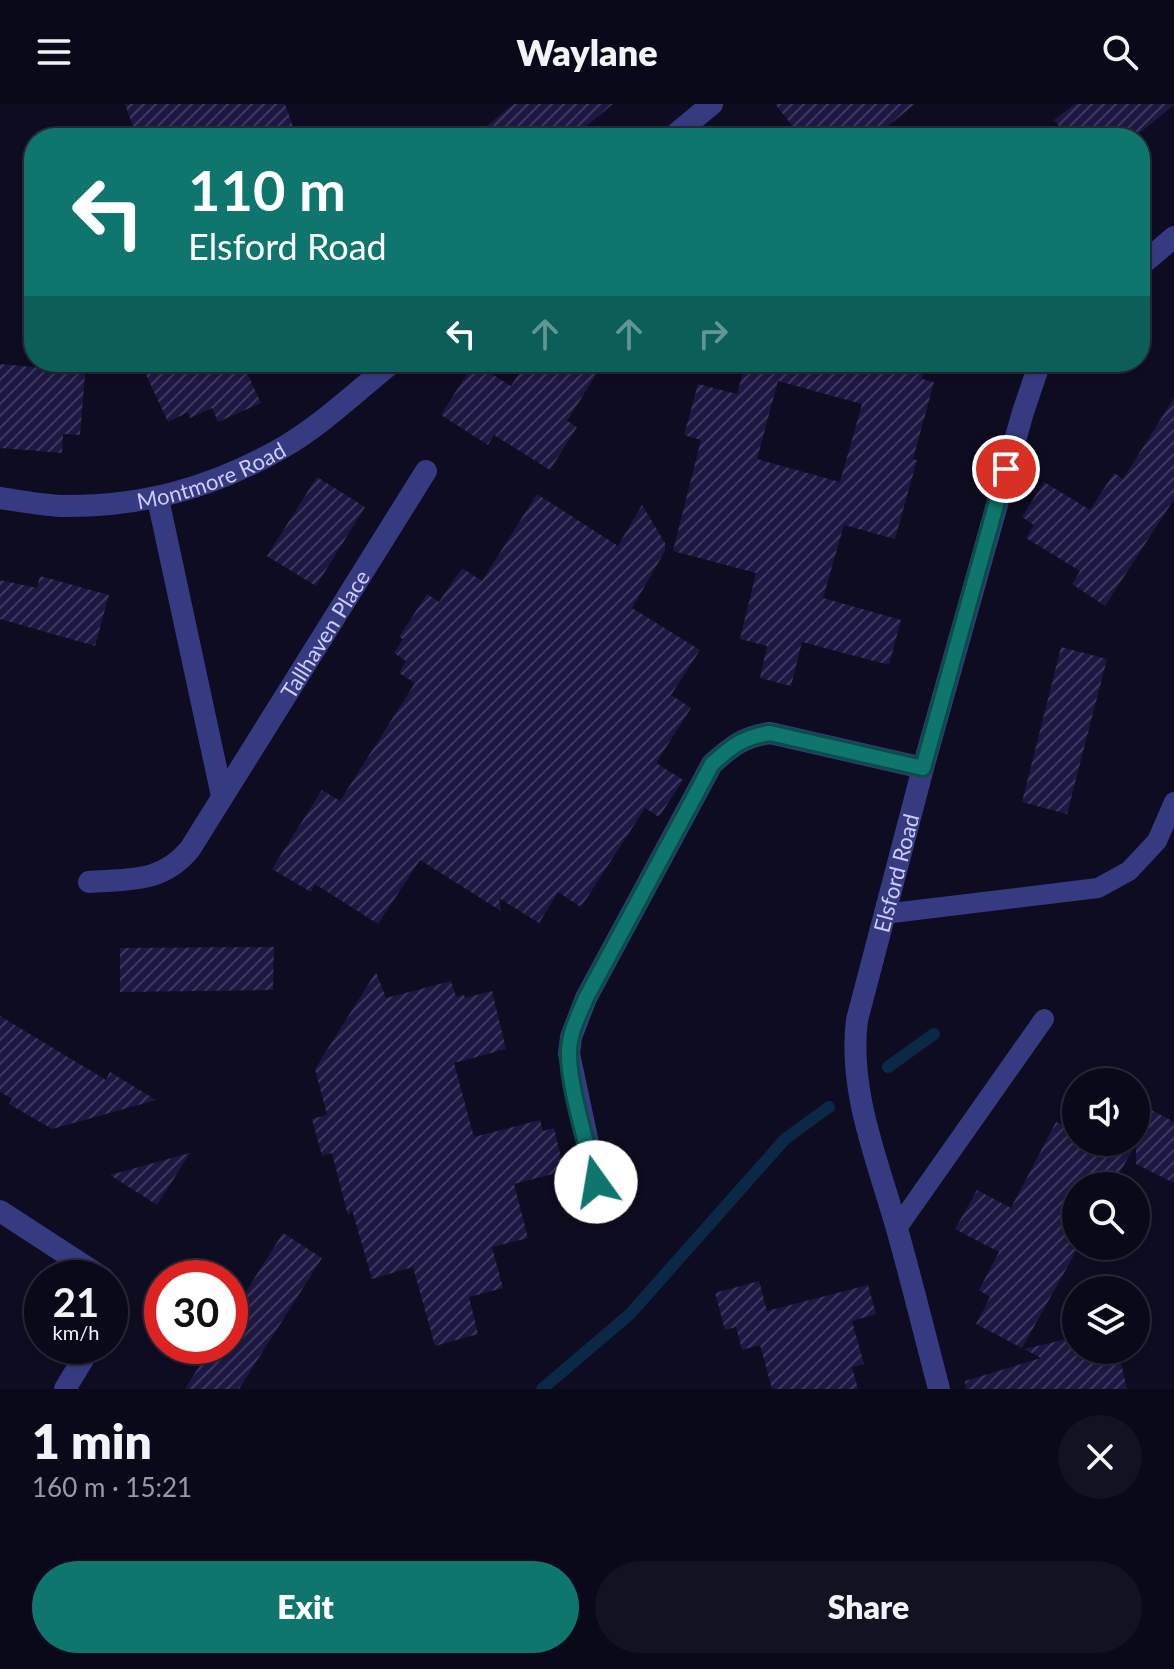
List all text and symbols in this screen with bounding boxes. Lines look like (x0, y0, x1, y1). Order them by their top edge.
icon: menu (32, 30, 76, 74)
text: Waylane (516, 30, 658, 74)
icon: search (1098, 30, 1142, 74)
text: 110 m (188, 156, 346, 223)
icon: left (56, 160, 160, 264)
text: Elsford Road (188, 224, 387, 268)
icon: left (439, 312, 483, 356)
icon: ahead (523, 312, 567, 356)
icon: ahead (607, 312, 651, 356)
icon: right (691, 312, 735, 356)
pin (972, 435, 1040, 503)
street label: Montmore Road (134, 436, 290, 514)
icon: arrive (984, 447, 1028, 491)
street label: Tallhaven Place (274, 564, 375, 703)
street label: Elsford Road (867, 811, 924, 935)
map controls (1062, 1068, 1150, 1364)
button: sound (1062, 1068, 1150, 1156)
position arrow (554, 1140, 638, 1224)
button: search (1062, 1172, 1150, 1260)
speed limit sign: 30 (144, 1260, 248, 1364)
button: layers (1062, 1276, 1150, 1364)
text: 21 (53, 1278, 99, 1326)
text: km/h (53, 1320, 99, 1344)
text: 1 min (32, 1412, 152, 1469)
button: close (1058, 1415, 1142, 1499)
text: 160 m · 15:21 (32, 1471, 192, 1503)
button: Exit (32, 1561, 579, 1653)
button: Share (595, 1561, 1142, 1653)

